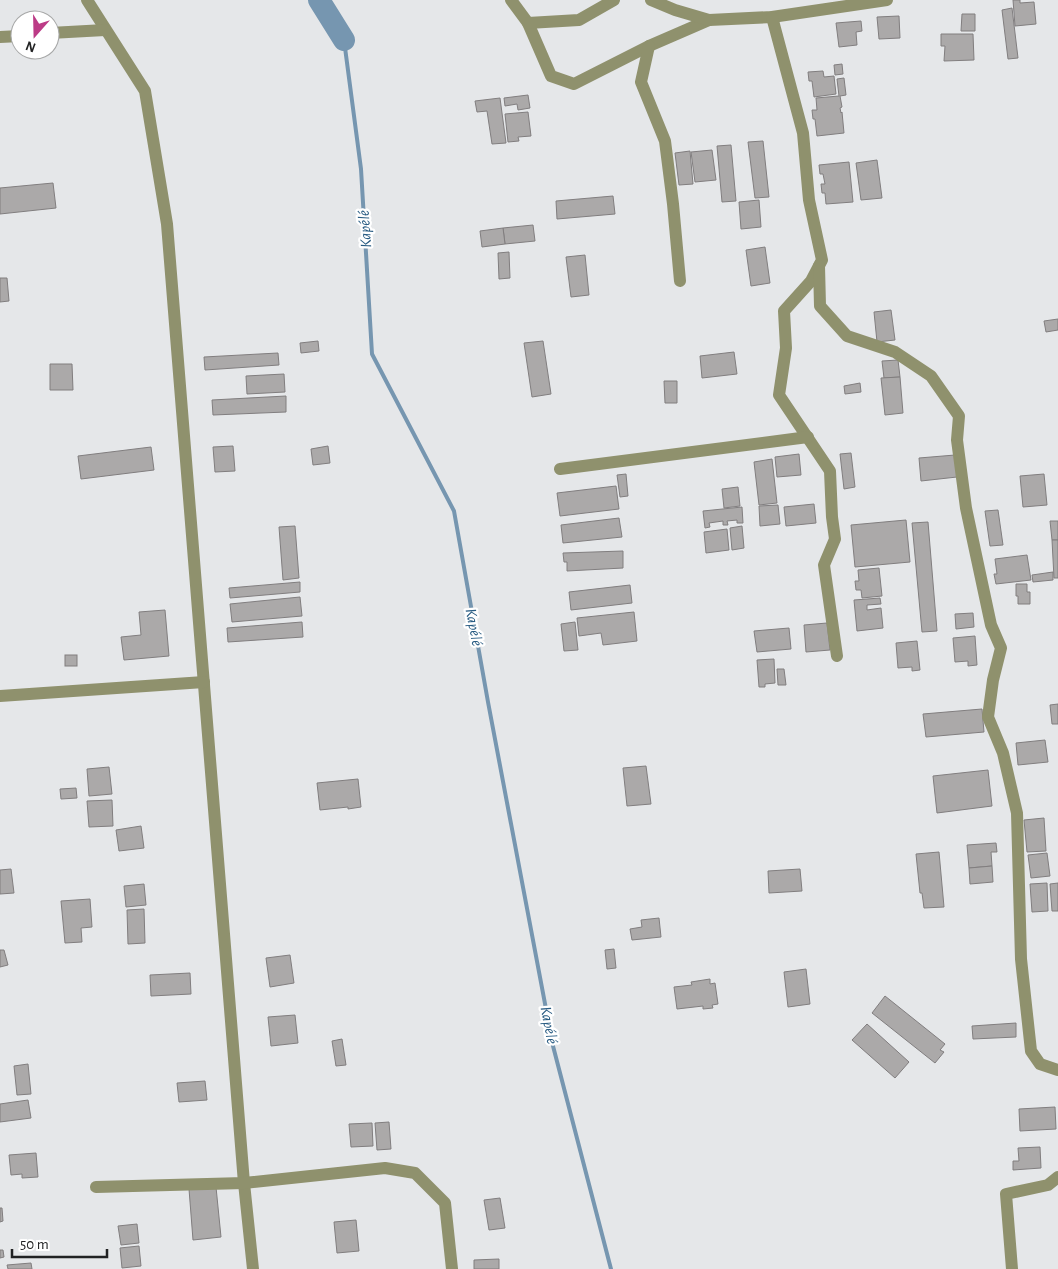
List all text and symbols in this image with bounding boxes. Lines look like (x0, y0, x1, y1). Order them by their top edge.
north arrow (10, 10, 60, 60)
text: N (24, 38, 38, 55)
water label: Kapélé (356, 209, 375, 248)
water label: Kapélé (462, 607, 486, 648)
water label: Kapélé (537, 1005, 561, 1046)
scale bar (12, 1226, 108, 1258)
text: 50 m (20, 1237, 49, 1252)

